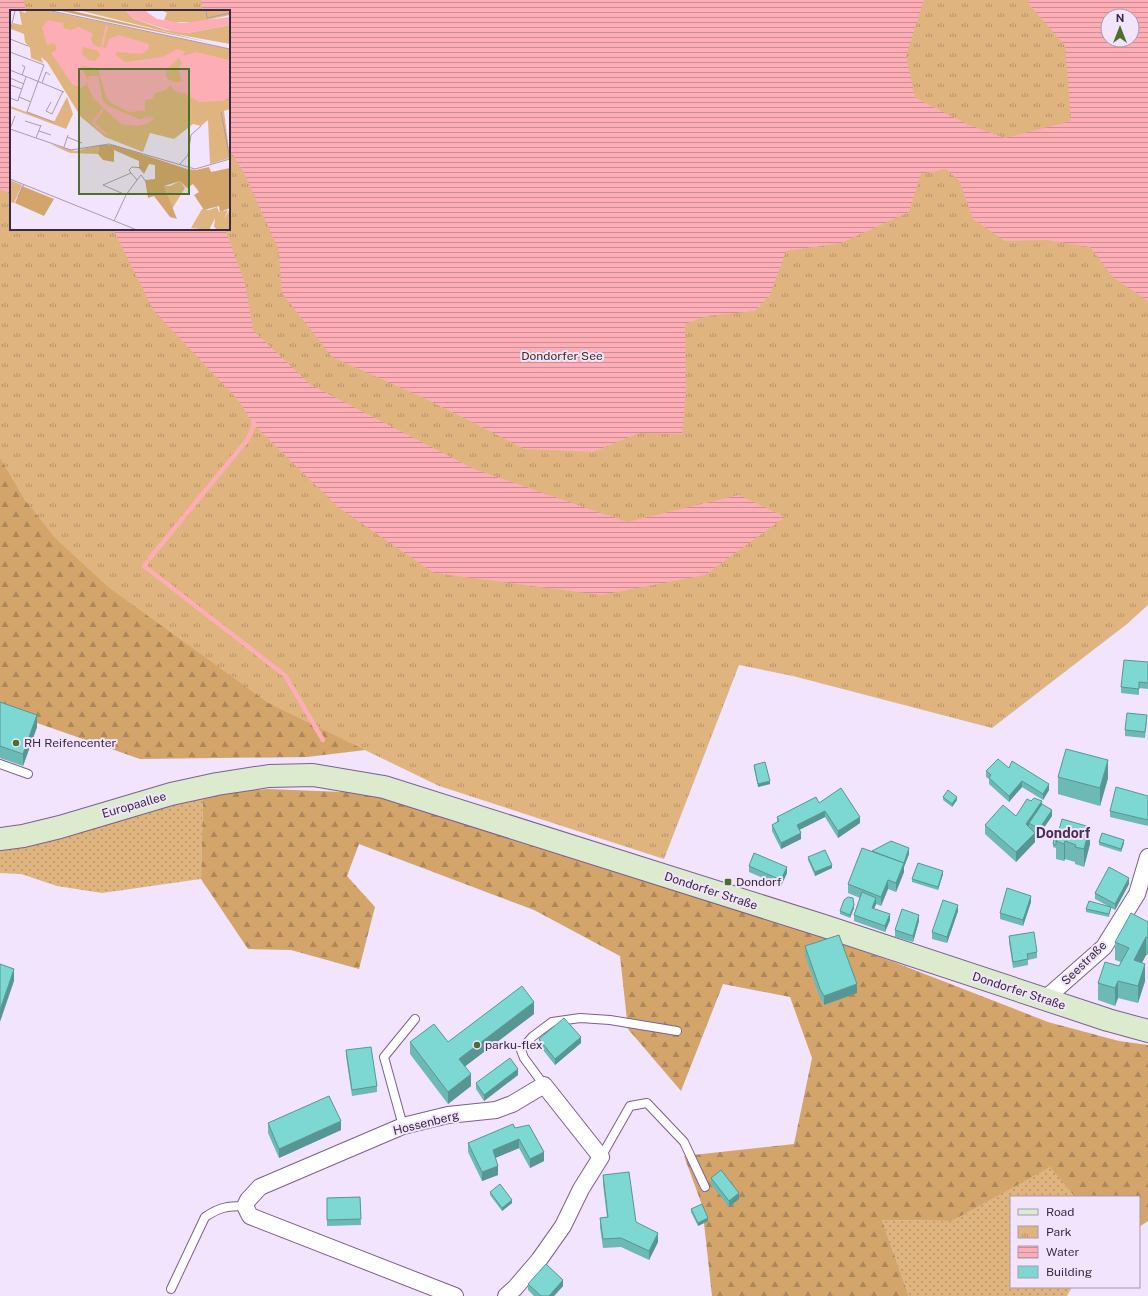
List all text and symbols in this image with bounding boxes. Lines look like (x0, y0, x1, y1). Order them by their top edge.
north arrow (1100, 8, 1140, 48)
inset map (10, 10, 230, 230)
text: N (1116, 12, 1124, 24)
park label: Dondorfer See (521, 349, 603, 363)
place label: RH Reifencenter (24, 736, 117, 750)
marker: RH Reifencenter (11, 738, 21, 748)
street label: Europaallee (100, 789, 168, 821)
district label: Dondorf (1036, 825, 1091, 841)
street label: Dondorfer Straße (663, 869, 760, 913)
place label: Dondorf (736, 875, 782, 889)
marker: Dondorf (723, 877, 733, 887)
street label: Seestraße (1059, 938, 1110, 988)
street label: Dondorfer Straße (971, 969, 1068, 1013)
place label: parku-flex (485, 1038, 543, 1052)
marker: parku-flex (472, 1040, 482, 1050)
street label: Hossenberg (391, 1108, 461, 1138)
legend (1010, 1196, 1140, 1288)
text: Road (1046, 1205, 1074, 1219)
text: Park (1046, 1225, 1072, 1239)
text: Water (1046, 1245, 1080, 1259)
text: Building (1046, 1265, 1092, 1279)

